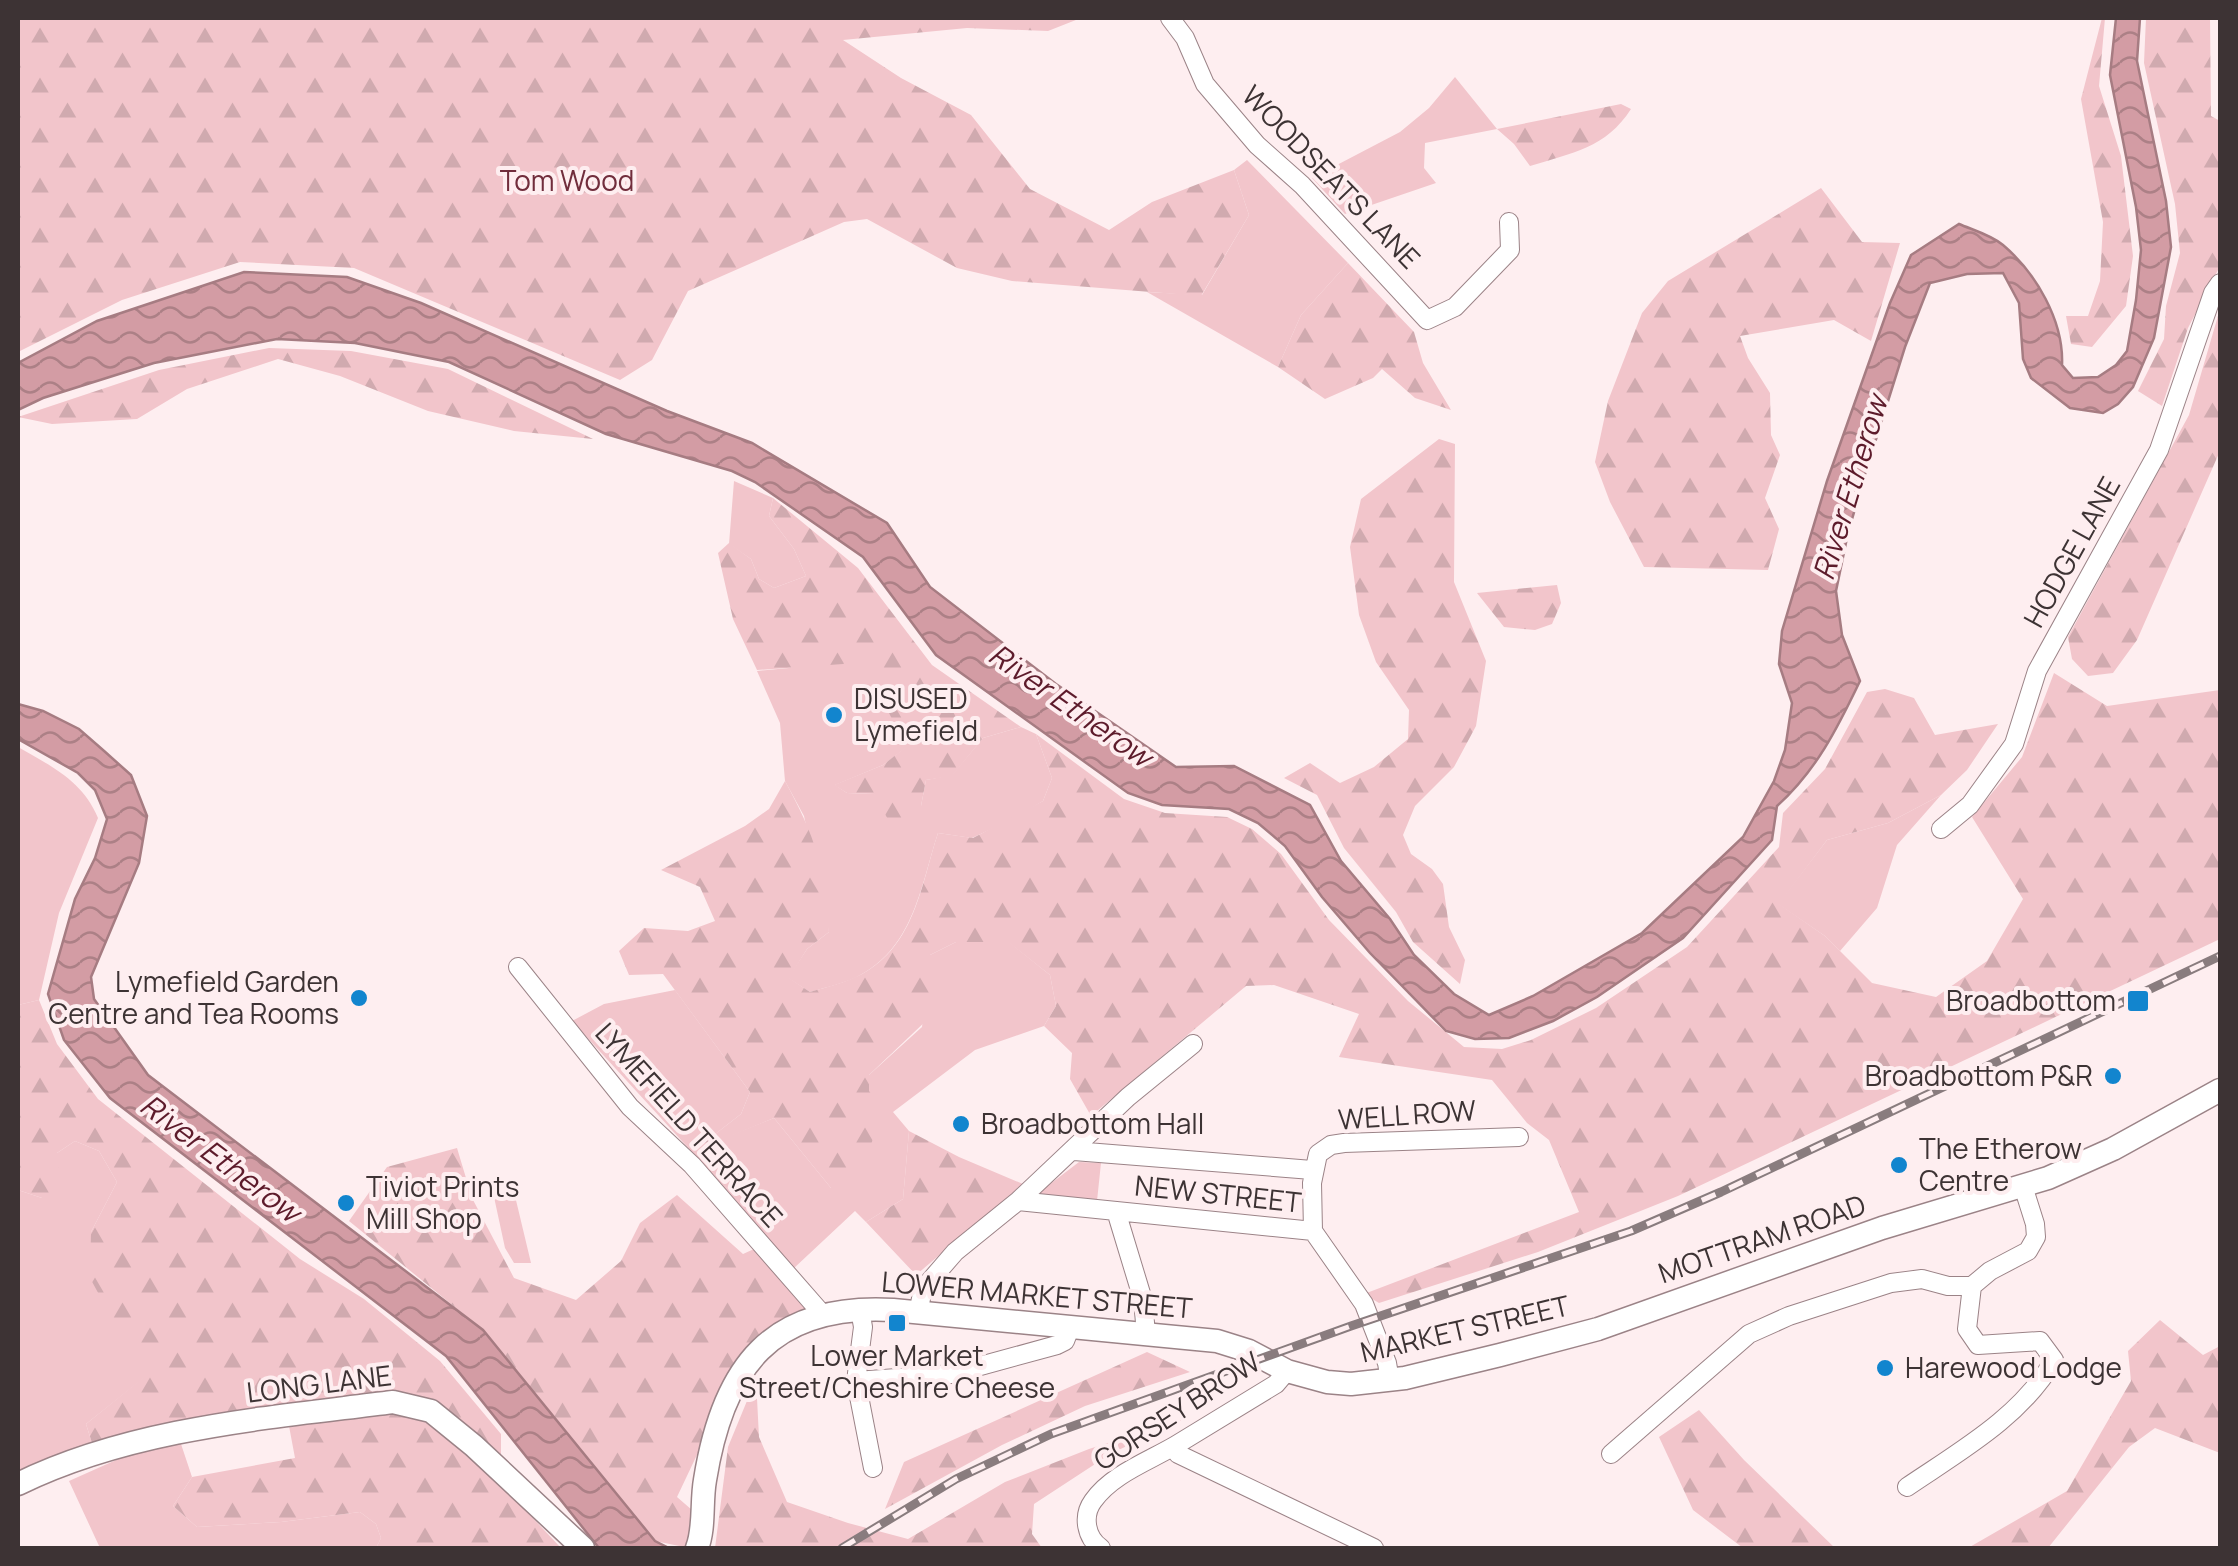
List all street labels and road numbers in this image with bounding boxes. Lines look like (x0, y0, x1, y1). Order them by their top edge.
street label: WOODSEATS LANE (1234, 76, 1429, 276)
street label: HODGE LANE (2014, 469, 2128, 634)
street label: LYMEFIELD TERRACE (588, 1014, 792, 1235)
street label: WELL ROW (1337, 1090, 1477, 1138)
street label: NEW STREET (1133, 1165, 1304, 1221)
street label: MOTTRAM ROAD (1653, 1185, 1870, 1291)
street label: LOWER MARKET STREET (880, 1261, 1194, 1327)
street label: MARKET STREET (1357, 1285, 1573, 1371)
street label: GORSEY BROW (1086, 1342, 1267, 1478)
street label: LONG LANE (244, 1355, 393, 1411)

